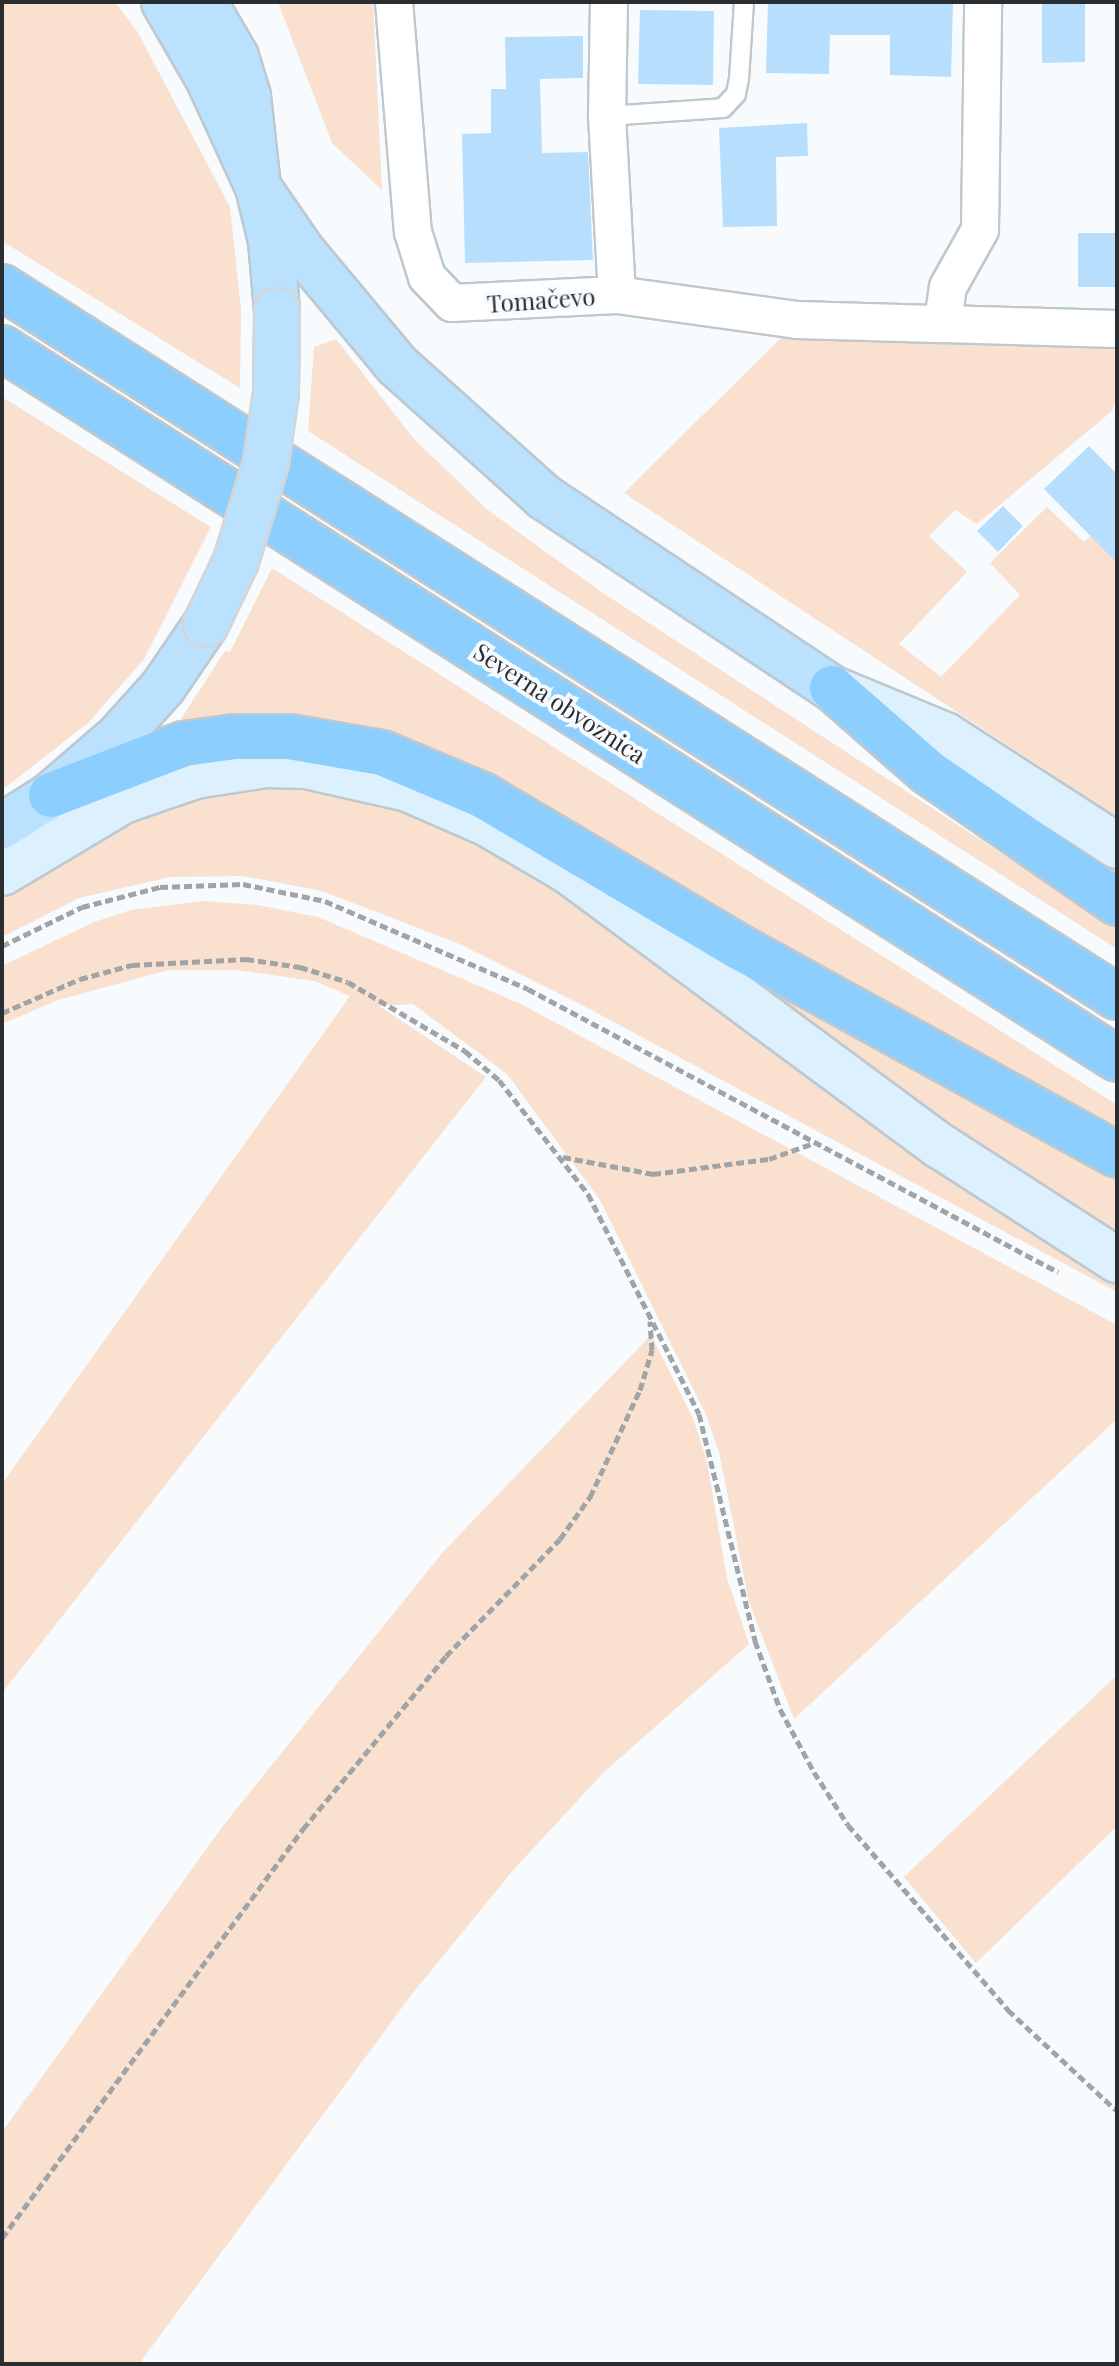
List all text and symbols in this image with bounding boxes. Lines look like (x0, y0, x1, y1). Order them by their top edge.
street label: Tomačevo (486, 282, 596, 318)
street label: Severna obvoznica (469, 637, 651, 769)

